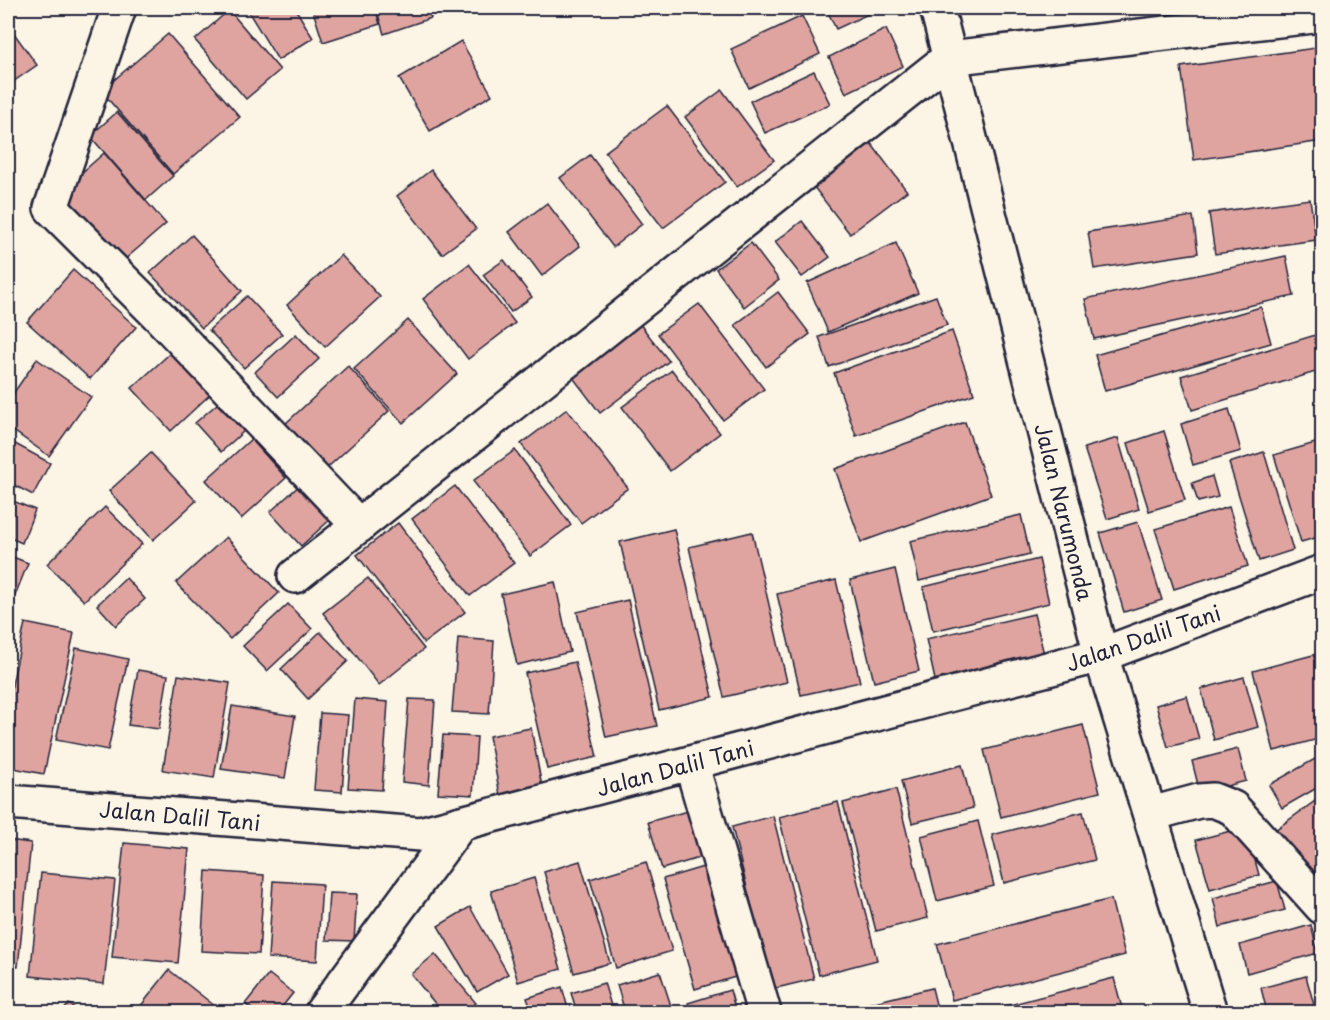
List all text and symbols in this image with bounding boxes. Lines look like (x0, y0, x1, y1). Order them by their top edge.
street label: Jalan Narumonda (1028, 420, 1103, 604)
street label: Jalan Dalil Tani (1061, 596, 1225, 678)
street label: Jalan Dalil Tani (593, 731, 757, 803)
street label: Jalan Dalil Tani (98, 792, 262, 838)

